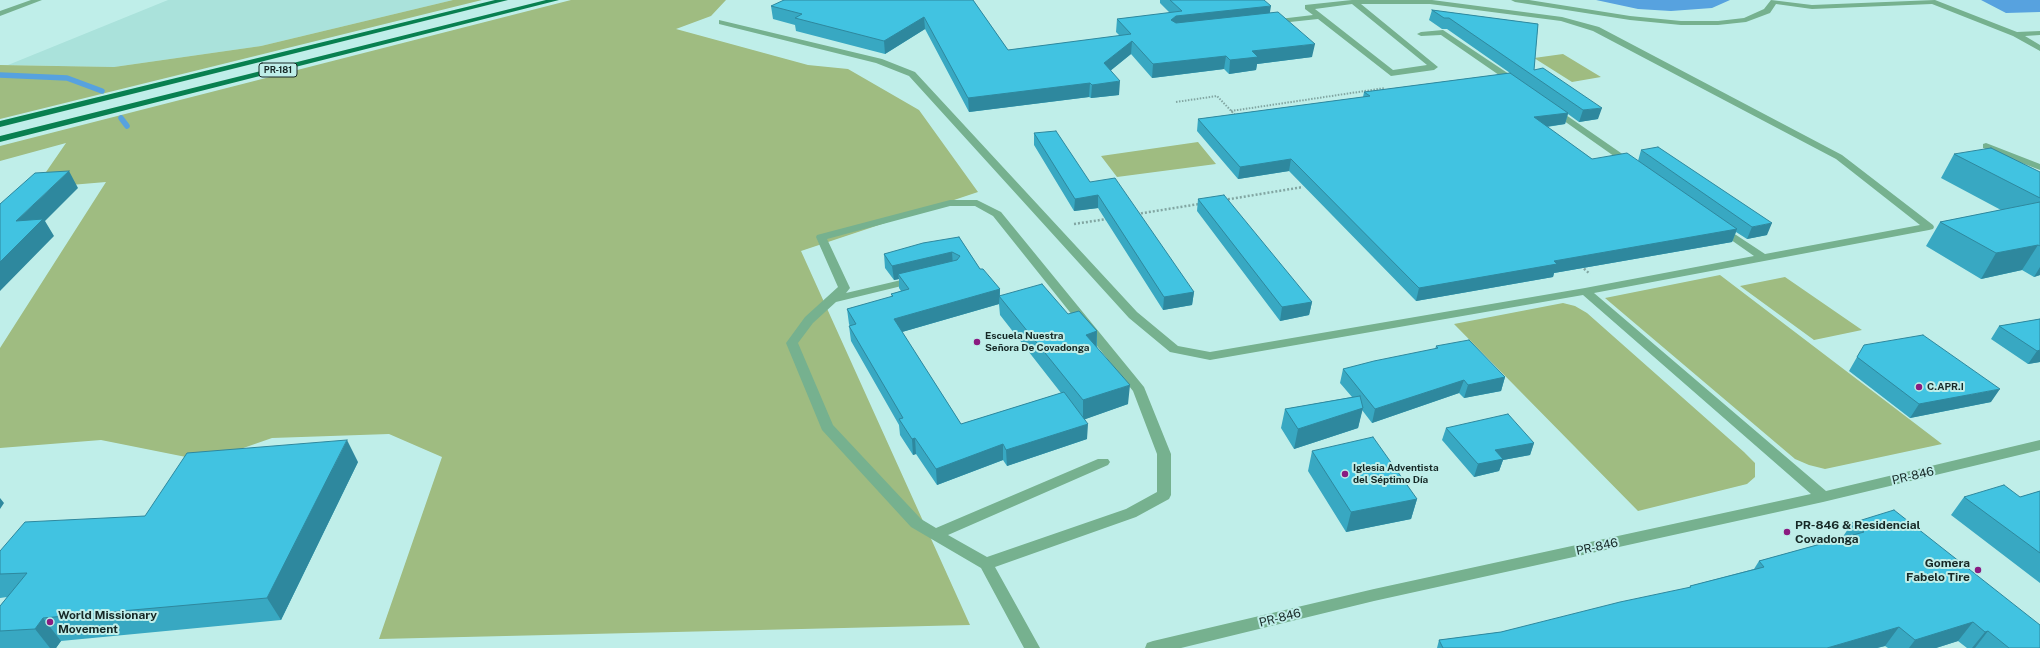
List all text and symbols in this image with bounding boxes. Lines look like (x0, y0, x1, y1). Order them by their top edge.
road number: PR-181 (259, 63, 297, 77)
place label: Escuela Nuestra Señora De Covadonga (985, 330, 1090, 354)
marker: Escuela Nuestra Señora De Covadonga (972, 337, 982, 347)
place label: C.APR.I (1927, 381, 1964, 393)
marker: C.APR.I (1914, 382, 1924, 392)
place label: Iglesia Adventista del Séptimo Día (1353, 462, 1439, 486)
street label: PR-846 (1891, 464, 1935, 488)
marker: Iglesia Adventista del Séptimo Día (1340, 469, 1350, 479)
place label: PR-846 & Residencial Covadonga (1795, 518, 1920, 546)
marker: PR-846 & Residencial Covadonga (1782, 527, 1792, 537)
street label: PR-846 (1575, 536, 1619, 558)
place label: Gomera Fabelo Tire (1906, 556, 1970, 584)
marker: Gomera Fabelo Tire (1973, 565, 1983, 575)
street label: PR-846 (1258, 606, 1302, 630)
place label: World Missionary Movement (58, 608, 157, 636)
marker: World Missionary Movement (45, 617, 55, 627)

